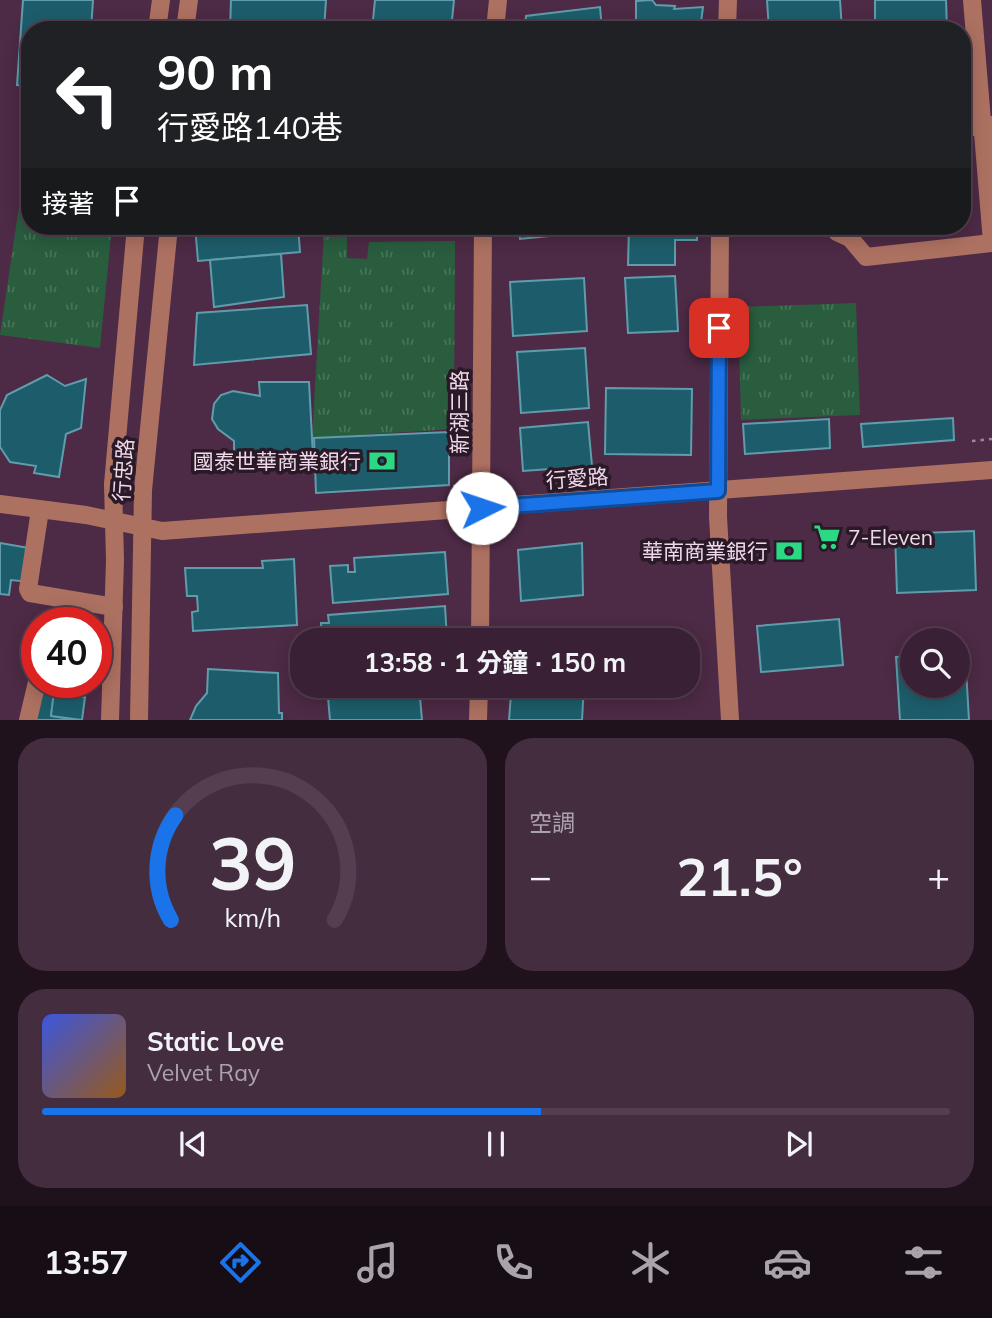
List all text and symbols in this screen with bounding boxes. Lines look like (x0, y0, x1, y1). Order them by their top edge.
text: 90 m (157, 41, 273, 102)
icon: left (42, 49, 133, 140)
text: 行愛路140巷 (157, 107, 343, 147)
icon: arrive (108, 182, 146, 220)
text: 接著 (42, 187, 94, 220)
pin (689, 298, 749, 358)
icon: arrive (700, 309, 738, 347)
street label: 新湖三路 (446, 370, 472, 454)
street label: 行忠路 (108, 438, 138, 502)
bank icon: 國泰世華商業銀行 (367, 446, 397, 476)
place label: 國泰世華商業銀行 (193, 448, 361, 474)
street label: 行愛路 (545, 463, 609, 493)
position arrow (445, 471, 519, 545)
supermarket icon: 7-Eleven (812, 522, 842, 552)
place label: 7-Eleven (848, 524, 933, 550)
bank icon: 華南商業銀行 (774, 536, 804, 566)
place label: 華南商業銀行 (642, 538, 768, 564)
speed limit sign: 40 (21, 607, 112, 698)
map controls (900, 628, 970, 698)
button: search (900, 628, 970, 698)
text: 13:58 · 1 分鐘 · 150 m (364, 646, 626, 679)
text: 空調 (529, 808, 575, 837)
text: 39 (209, 818, 296, 909)
text: 21.5° (676, 844, 803, 909)
text: − (529, 852, 552, 900)
text: + (927, 852, 950, 900)
text: km/h (224, 902, 281, 933)
text: Static Love (147, 1025, 284, 1058)
text: Velvet Ray (147, 1058, 260, 1087)
icon: previous (174, 1125, 212, 1163)
icon: pause (477, 1125, 515, 1163)
icon: next (780, 1125, 818, 1163)
icon: directions (216, 1238, 265, 1287)
icon: music (353, 1238, 402, 1287)
icon: phone (489, 1238, 538, 1287)
icon: climate (626, 1238, 675, 1287)
icon: car (763, 1238, 812, 1287)
icon: filters (899, 1238, 948, 1287)
text: 13:57 (44, 1242, 129, 1282)

